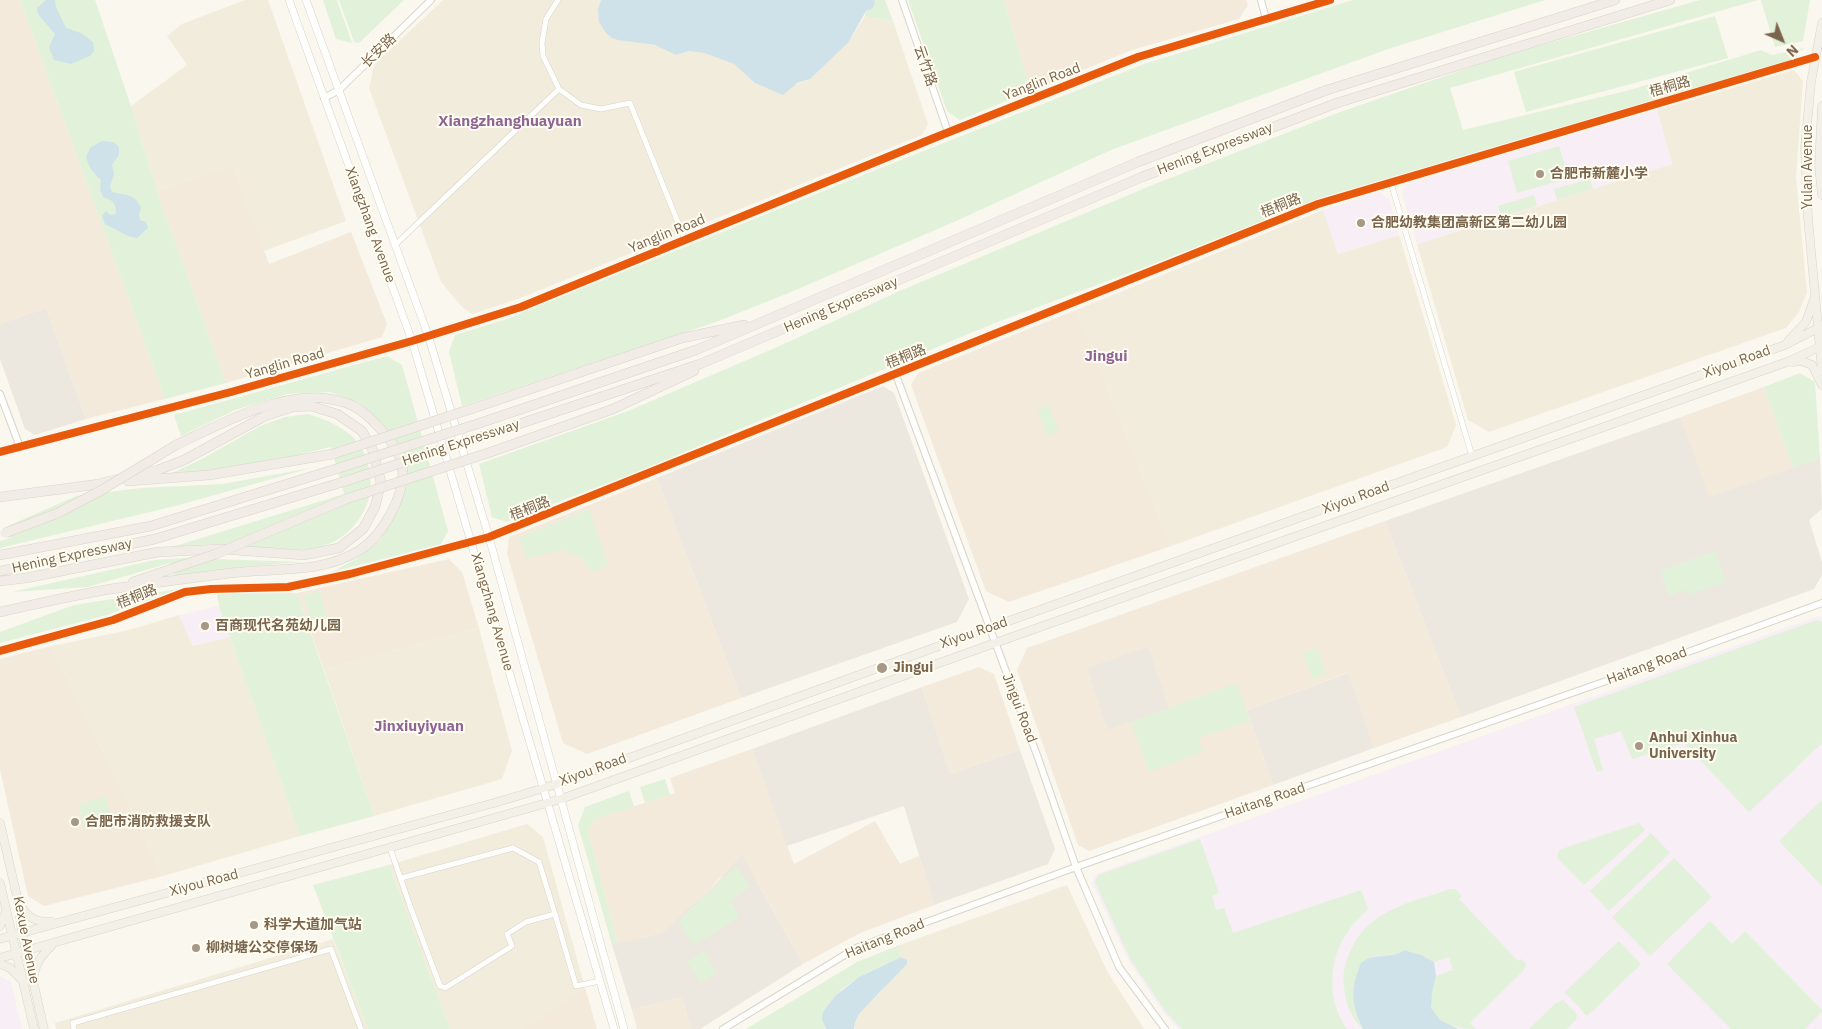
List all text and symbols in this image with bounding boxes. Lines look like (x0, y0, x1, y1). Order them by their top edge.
north arrow (1757, 15, 1807, 65)
street label: 长安路 (358, 30, 400, 72)
text: N (1783, 41, 1802, 61)
street label: 云竹路 (910, 43, 940, 89)
street label: Yanglin Road (1001, 60, 1083, 104)
street label: 梧桐路 (1647, 73, 1693, 101)
district label: Xiangzhanghuayuan (438, 113, 582, 131)
street label: Hening Expressway (1155, 119, 1275, 179)
street label: Yulan Avenue (1800, 124, 1816, 210)
street label: Xiangzhang Avenue (341, 165, 399, 285)
place label: 合肥市新麓小学 (1550, 166, 1648, 182)
marker: 合肥市新麓小学 (1534, 168, 1546, 180)
street label: 梧桐路 (1258, 190, 1304, 222)
street label: Yanglin Road (626, 211, 708, 257)
place label: 合肥幼教集团高新区第二幼儿园 (1371, 215, 1567, 231)
marker: 合肥幼教集团高新区第二幼儿园 (1355, 217, 1367, 229)
street label: Hening Expressway (781, 273, 901, 337)
street label: 梧桐路 (883, 341, 929, 373)
street label: Xiyou Road (1701, 342, 1773, 382)
street label: Yanglin Road (244, 345, 326, 383)
district label: Jingui (1084, 348, 1128, 366)
street label: Hening Expressway (400, 416, 522, 470)
street label: Xiyou Road (1320, 478, 1392, 518)
street label: 梧桐路 (507, 493, 553, 525)
street label: Hening Expressway (10, 535, 134, 577)
street label: Xiangzhang Avenue (467, 551, 517, 673)
street label: 梧桐路 (114, 581, 160, 613)
street label: Xiyou Road (938, 614, 1010, 652)
place label: 百商现代名苑幼儿园 (215, 618, 341, 634)
marker: 百商现代名苑幼儿园 (199, 620, 211, 632)
street label: Haitang Road (1605, 644, 1689, 688)
place label: Jingui (893, 660, 933, 676)
marker: Jingui (875, 661, 889, 675)
street label: Jingui Road (998, 671, 1040, 745)
district label: Jinxiuyiyuan (374, 718, 464, 736)
place label: Anhui Xinhua University (1649, 730, 1737, 762)
marker: Anhui Xinhua University (1633, 740, 1645, 752)
street label: Xiyou Road (557, 750, 629, 790)
street label: Haitang Road (1223, 779, 1307, 823)
place label: 合肥市消防救援支队 (85, 814, 211, 830)
marker: 合肥市消防救援支队 (69, 816, 81, 828)
street label: Xiyou Road (168, 866, 240, 900)
street label: Kexue Avenue (9, 895, 43, 985)
street label: Haitang Road (843, 915, 927, 963)
place label: 科学大道加气站 (264, 917, 362, 933)
marker: 科学大道加气站 (248, 919, 260, 931)
place label: 柳树塘公交停保场 (206, 940, 318, 956)
marker: 柳树塘公交停保场 (190, 942, 202, 954)

